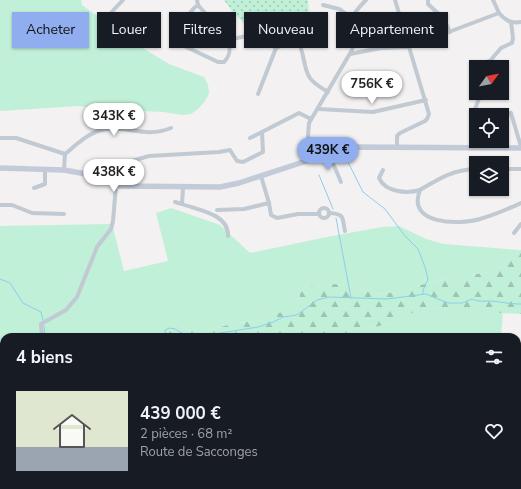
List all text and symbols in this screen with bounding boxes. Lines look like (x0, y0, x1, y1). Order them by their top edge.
chip: Acheter (12, 12, 89, 48)
chip: Louer (97, 12, 161, 48)
chip: Filtres (169, 12, 236, 48)
chip: Nouveau (244, 12, 328, 48)
chip: Appartement (336, 12, 448, 48)
north arrow (469, 60, 509, 100)
map controls (469, 60, 509, 196)
pin: 756K € (339, 71, 405, 105)
text: 756K € (350, 75, 394, 93)
pin: 343K € (81, 103, 147, 137)
text: 343K € (92, 107, 136, 125)
button: locate (469, 108, 509, 148)
pin: 439K € (295, 137, 361, 171)
text: 439K € (306, 141, 350, 159)
button: layers (469, 156, 509, 196)
pin: 438K € (81, 159, 147, 193)
text: 438K € (92, 163, 136, 181)
text: 4 biens (16, 346, 73, 369)
icon: filters (483, 346, 505, 368)
text: 439 000 € (140, 402, 221, 425)
icon: home (48, 407, 96, 455)
icon: heart (483, 420, 505, 442)
text: 2 pièces · 68 m² (140, 425, 232, 443)
text: Route de Sacconges (140, 443, 258, 461)

